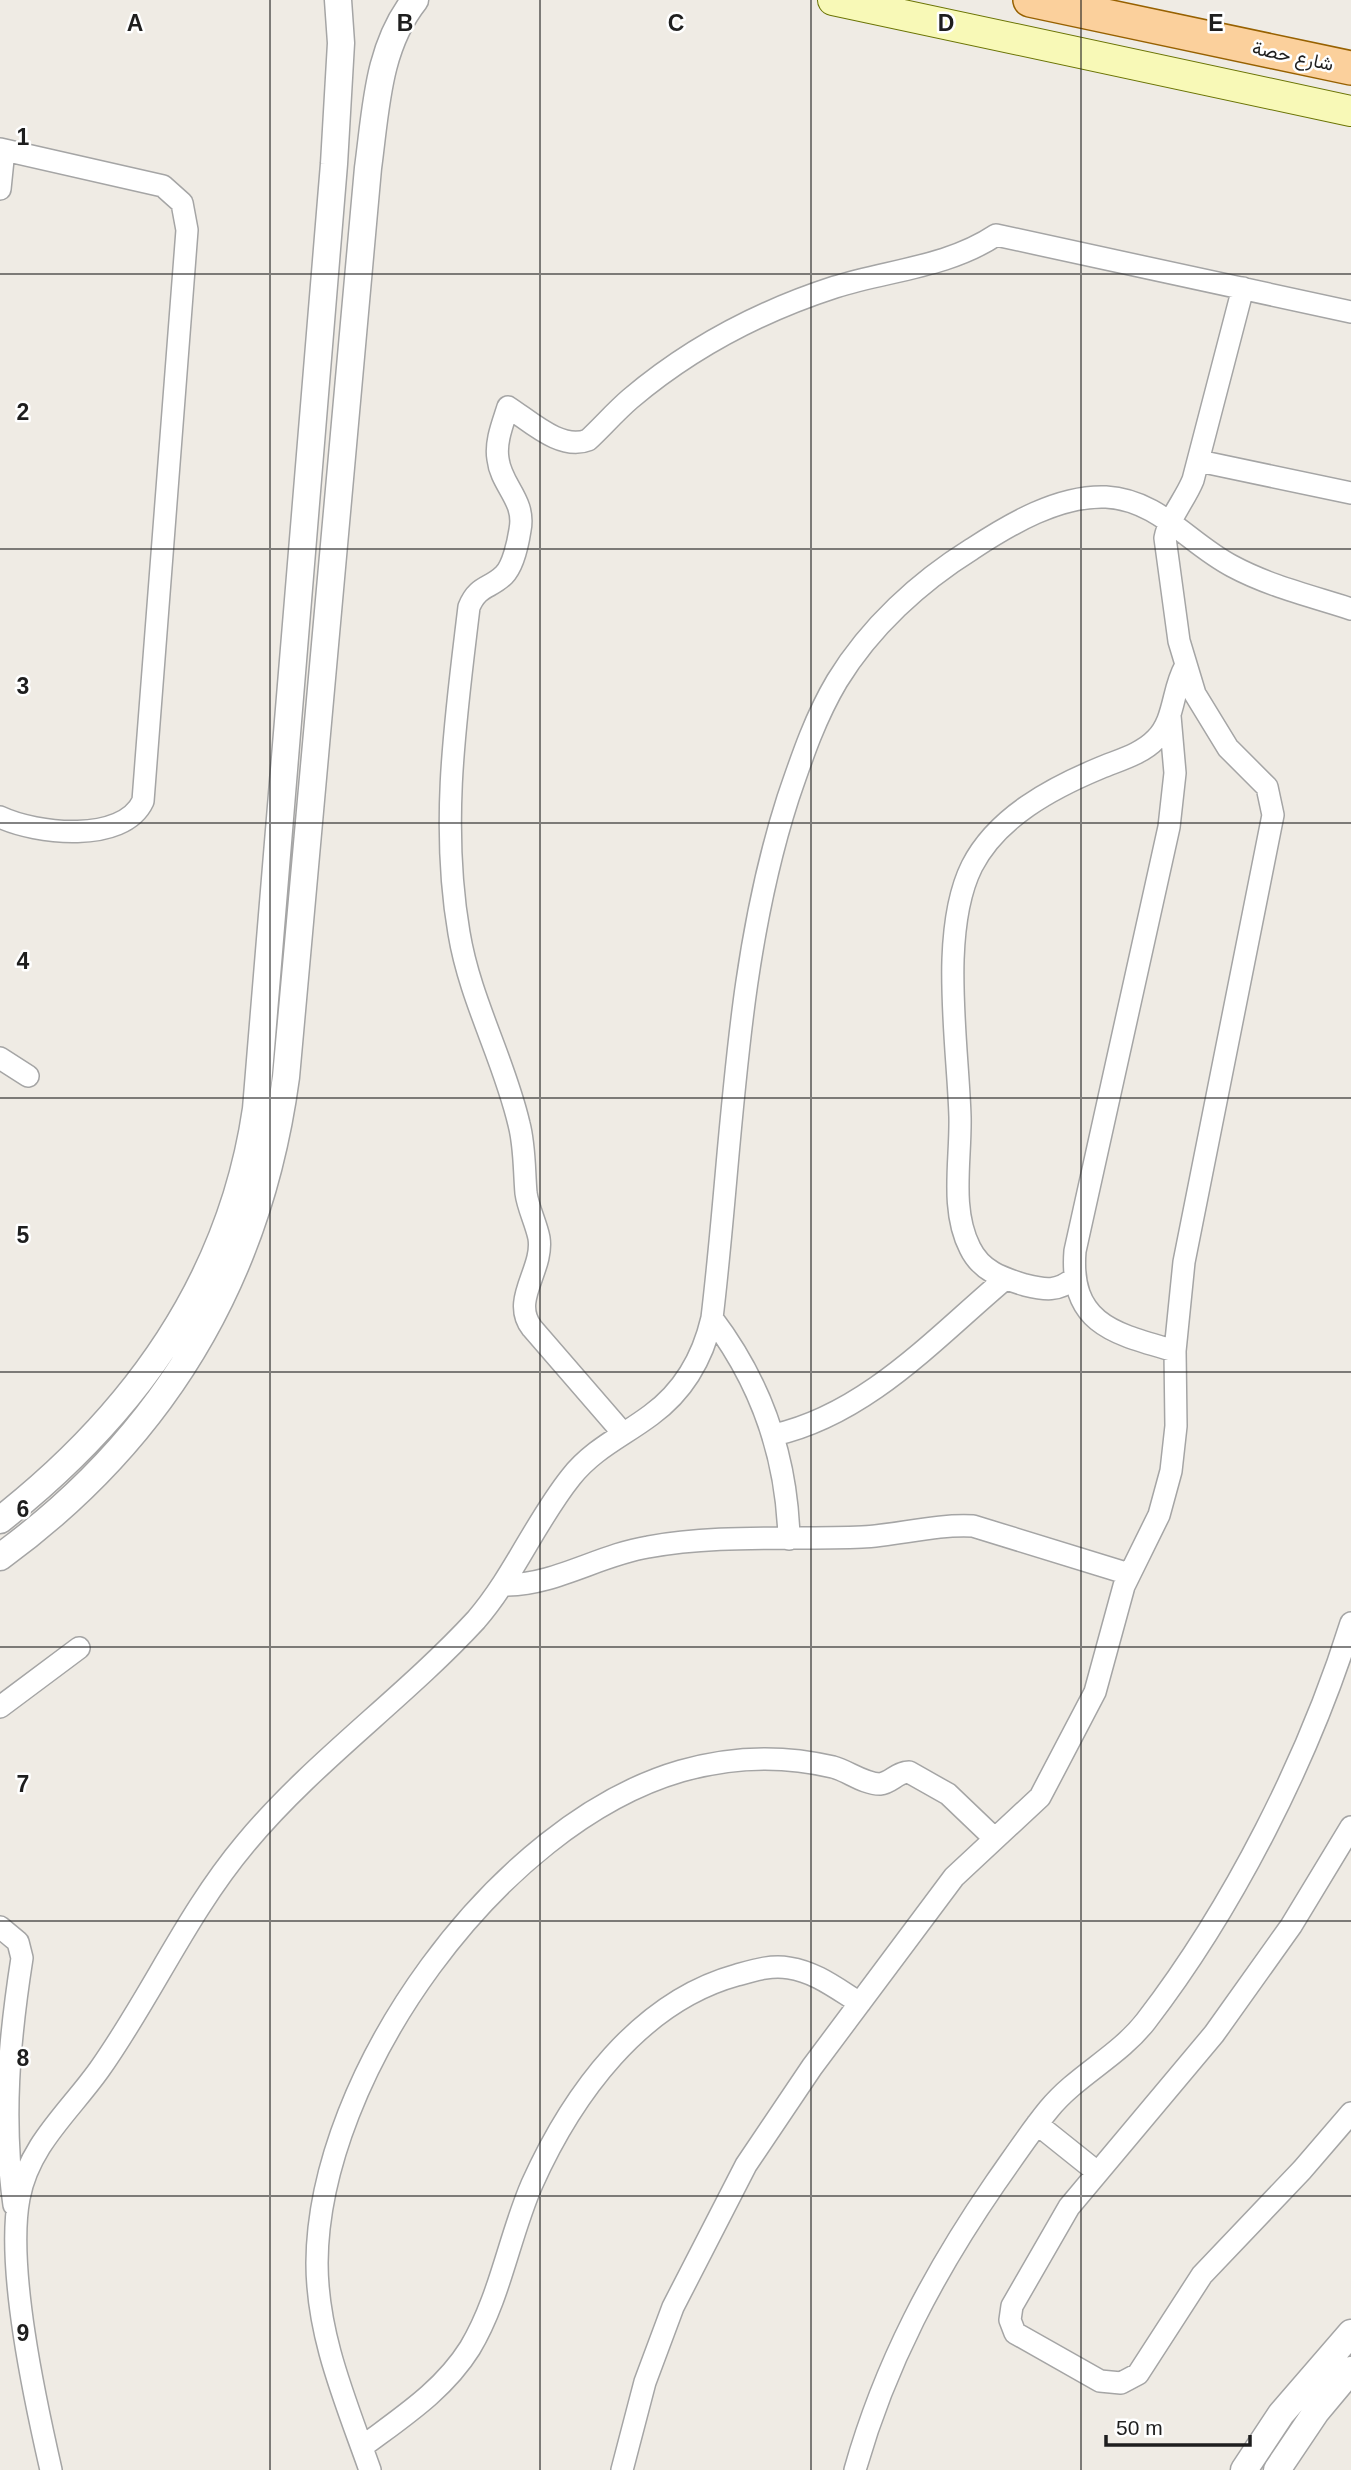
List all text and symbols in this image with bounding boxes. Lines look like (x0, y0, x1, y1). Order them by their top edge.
text: A (127, 10, 143, 36)
text: B (397, 10, 413, 36)
text: C (668, 10, 684, 36)
text: D (938, 10, 954, 36)
text: E (1208, 10, 1224, 36)
street label: شارع حصة (1250, 37, 1335, 77)
text: 1 (17, 124, 30, 150)
text: 2 (17, 399, 29, 425)
text: 3 (17, 673, 29, 699)
text: 4 (17, 948, 30, 974)
text: 5 (17, 1222, 30, 1248)
text: 6 (17, 1496, 29, 1522)
text: 7 (17, 1771, 29, 1797)
text: 8 (17, 2045, 30, 2071)
text: 9 (17, 2320, 29, 2346)
scale bar (1106, 2404, 1250, 2448)
text: 50 m (1116, 2416, 1163, 2439)

